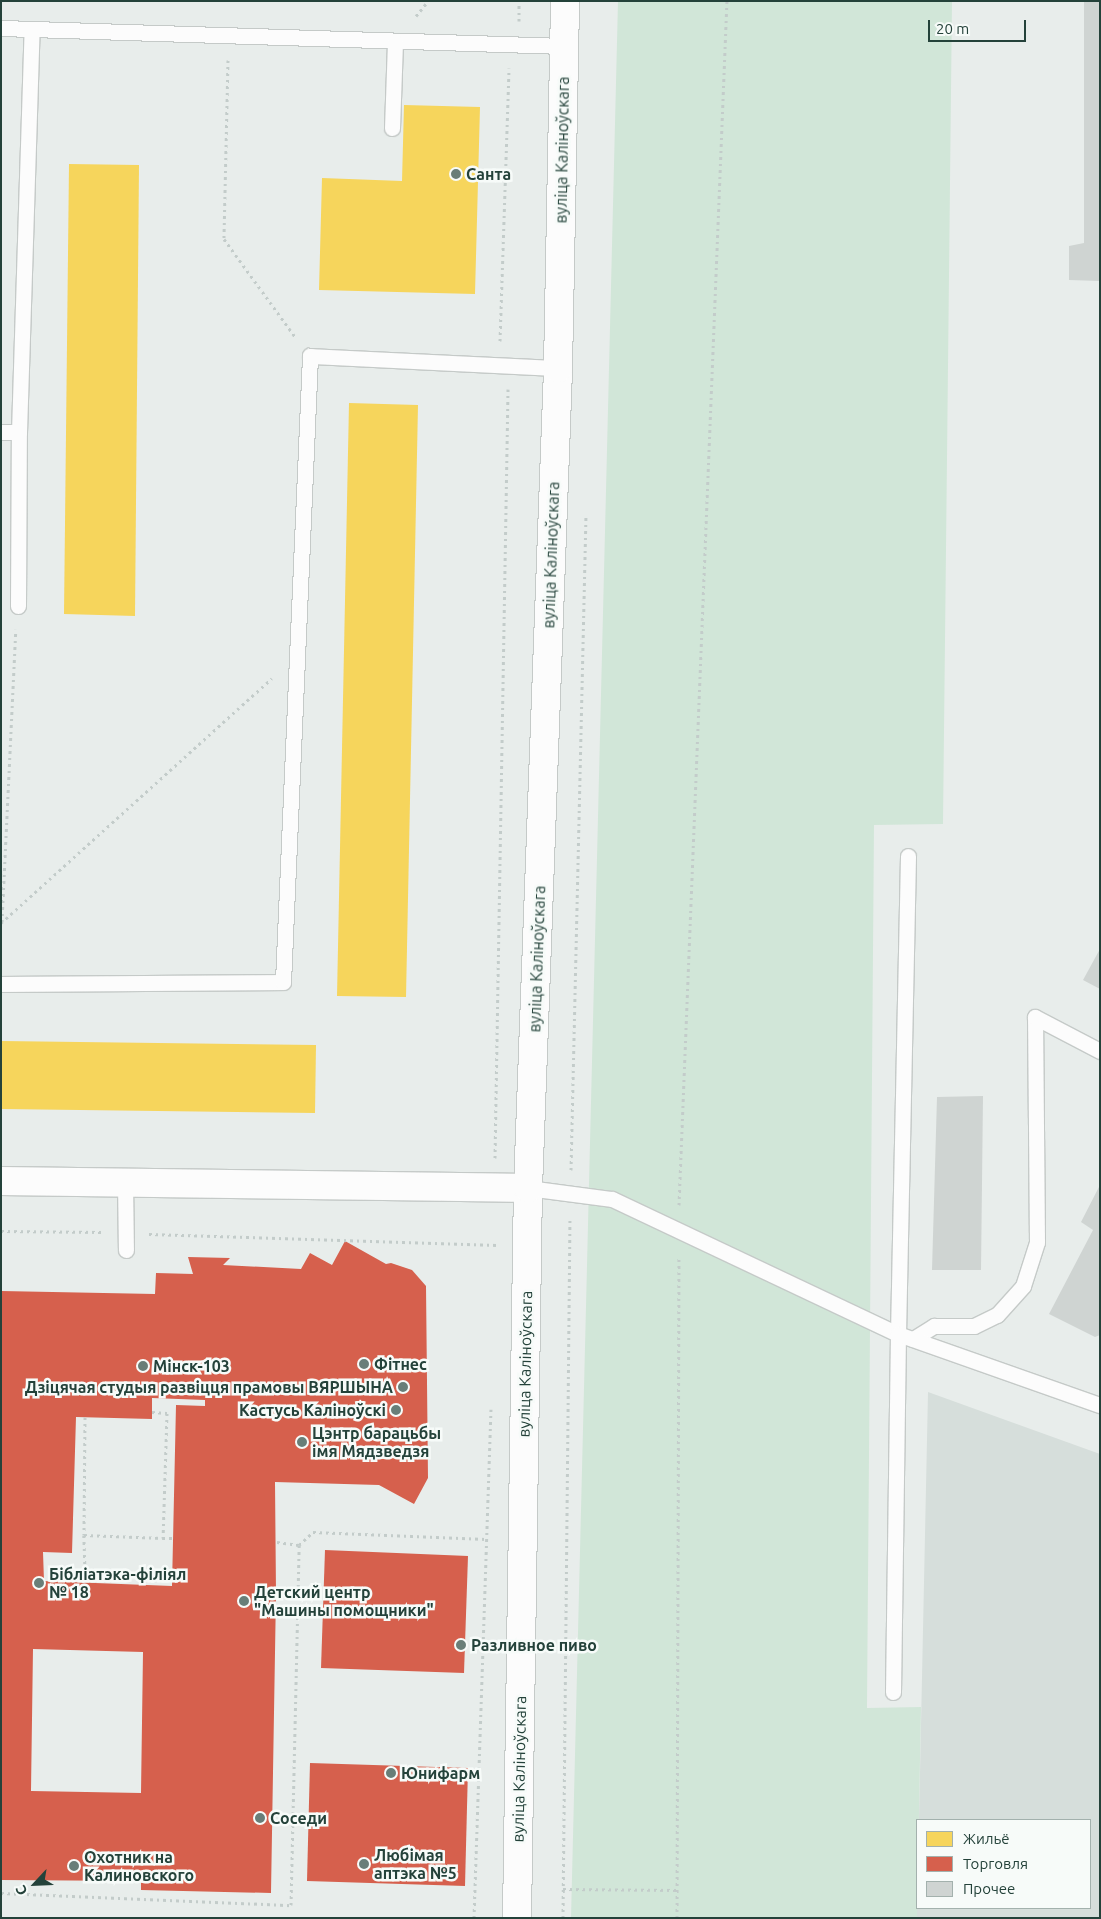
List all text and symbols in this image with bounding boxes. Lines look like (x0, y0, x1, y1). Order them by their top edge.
scale bar (931, 10, 1028, 42)
text: 20 m (936, 20, 969, 37)
street label: вуліца Каліноўскага (551, 76, 573, 224)
place label: Санта (466, 164, 511, 184)
marker: Санта (450, 168, 462, 180)
street label: вуліца Каліноўскага (539, 481, 563, 629)
street label: вуліца Каліноўскага (525, 885, 549, 1033)
street label: вуліца Каліноўскага (514, 1290, 536, 1438)
place label: Фітнес (374, 1354, 427, 1374)
place label: Мінск-103 (153, 1356, 230, 1376)
marker: Фітнес (358, 1358, 370, 1370)
marker: Мінск-103 (137, 1360, 149, 1372)
place label: Дзіцячая студыя развіцця прамовы ВЯРШЫНА (25, 1377, 393, 1397)
marker: Дзіцячая студыя развіцця прамовы ВЯРШЫНА (397, 1381, 409, 1393)
place label: Кастусь Каліноўскі (239, 1400, 386, 1420)
marker: Кастусь Каліноўскі (390, 1404, 402, 1416)
place label: Цэнтр барацьбы імя Мядзведзя (312, 1423, 441, 1461)
marker: Цэнтр барацьбы імя Мядзведзя (296, 1436, 308, 1448)
place label: Бібліатэка-філіял № 18 (49, 1564, 186, 1602)
marker: Бібліатэка-філіял № 18 (33, 1577, 45, 1589)
place label: Детский центр "Машины помощники" (254, 1582, 434, 1620)
marker: Детский центр "Машины помощники" (238, 1595, 250, 1607)
place label: Разливное пиво (471, 1635, 597, 1655)
marker: Разливное пиво (455, 1639, 467, 1651)
street label: вуліца Каліноўскага (508, 1695, 530, 1843)
place label: Юнифарм (401, 1763, 480, 1783)
marker: Юнифарм (385, 1767, 397, 1779)
place label: Соседи (270, 1808, 327, 1828)
marker: Соседи (254, 1812, 266, 1824)
legend (916, 1819, 1091, 1909)
text: Жильё (963, 1830, 1010, 1847)
place label: Любімая аптэка №5 (374, 1845, 457, 1883)
place label: Охотник на Калиновского (84, 1847, 194, 1885)
text: Торговля (963, 1855, 1028, 1872)
marker: Любімая аптэка №5 (358, 1858, 370, 1870)
north arrow (10, 1859, 60, 1909)
marker: Охотник на Калиновского (68, 1860, 80, 1872)
text: Прочее (963, 1880, 1015, 1897)
text: С (12, 1883, 31, 1898)

